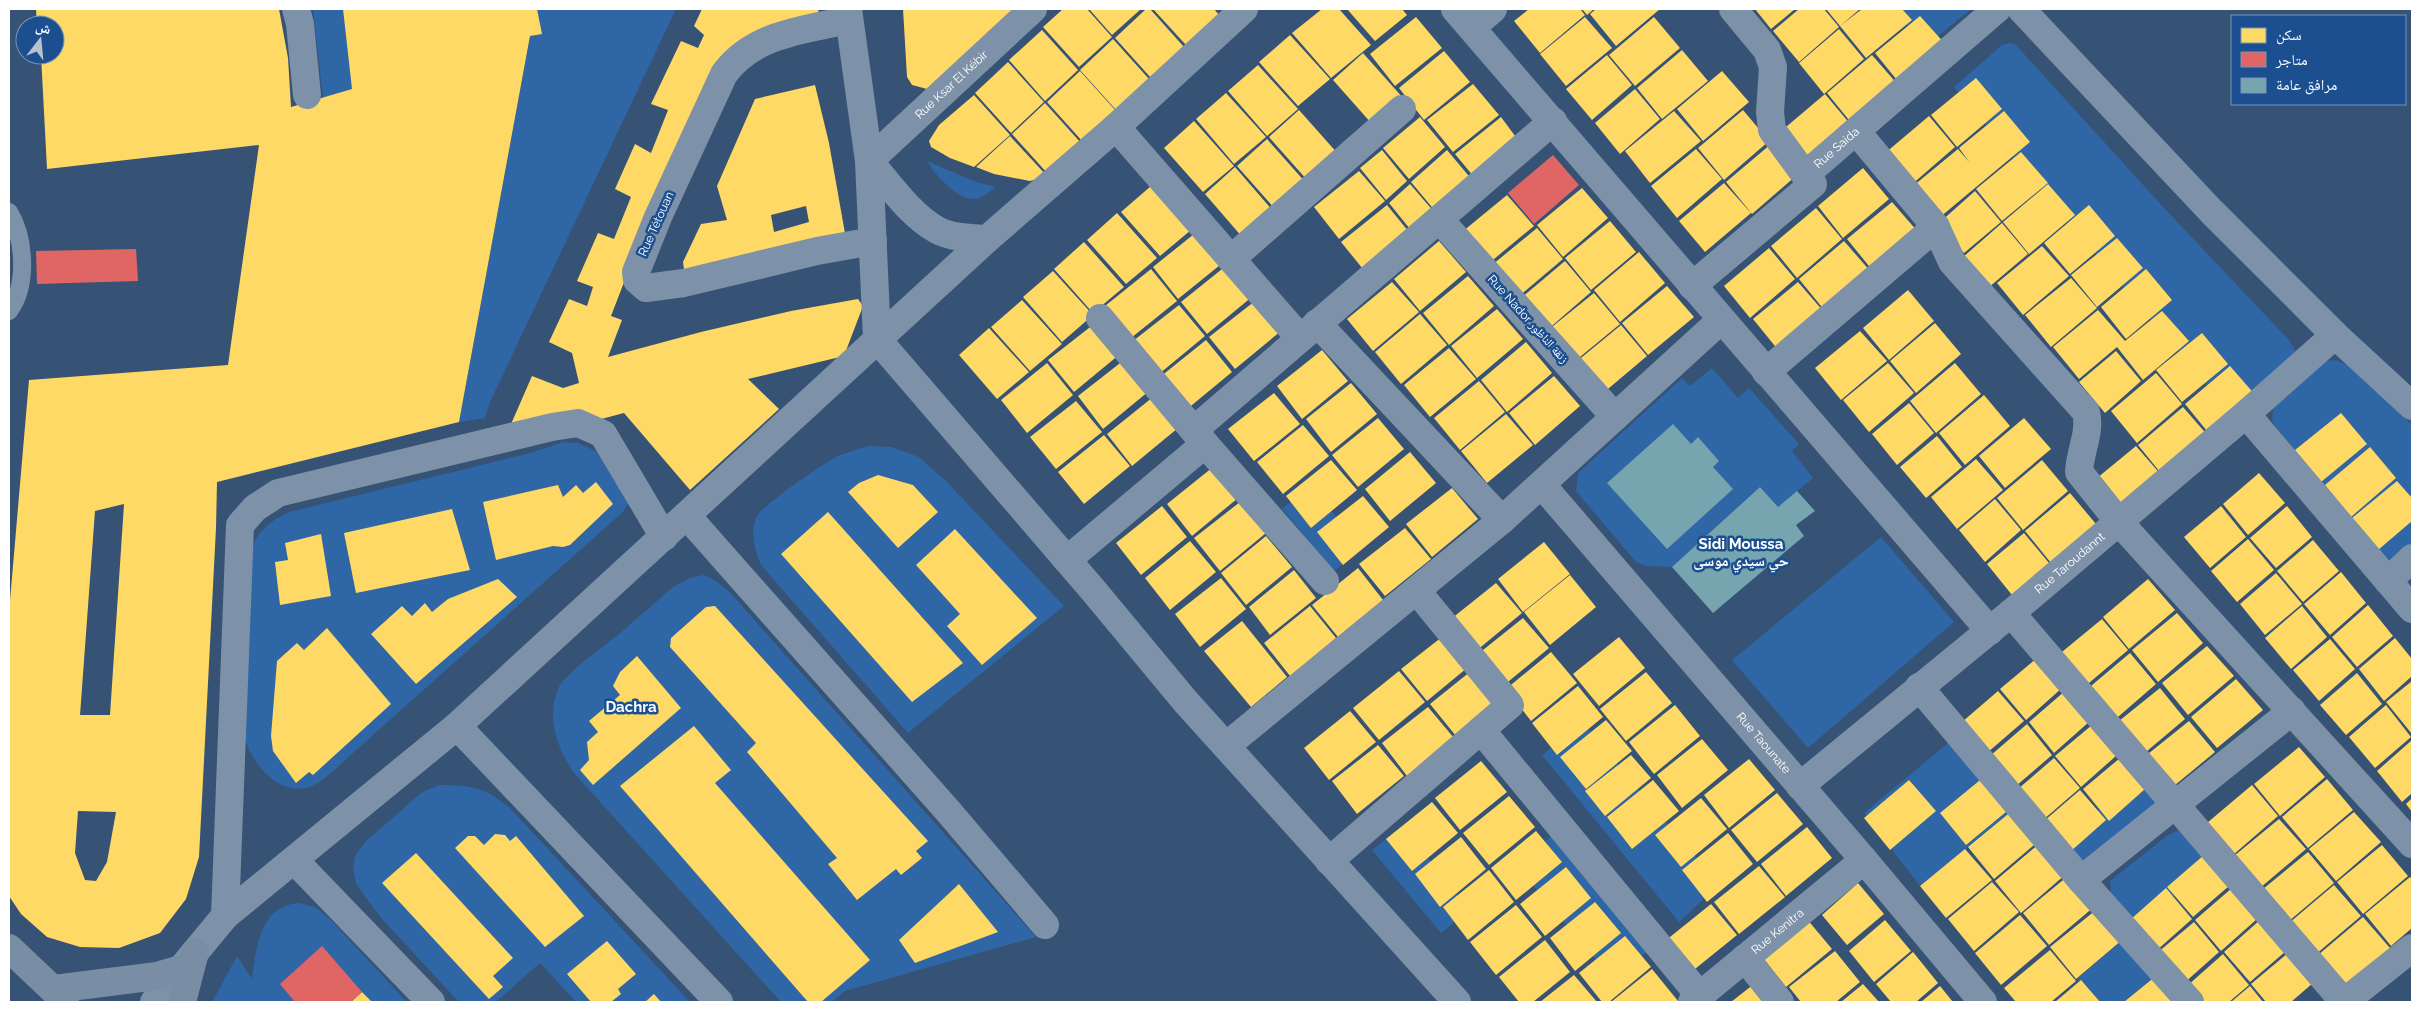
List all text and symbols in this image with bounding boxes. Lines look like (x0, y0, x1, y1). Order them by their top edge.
north arrow (15, 15, 65, 65)
legend (2231, 15, 2406, 105)
text: ش (34, 18, 53, 38)
text: سكن (2276, 26, 2302, 45)
street label: Rue Ksar El Kébir (912, 47, 991, 122)
text: متاجر (2275, 51, 2308, 69)
text: مرافق عامة (2276, 76, 2337, 95)
street label: Rue Saida (1811, 124, 1862, 171)
street label: Rue Tétouan (636, 189, 676, 259)
street label: Rue Nador زنقة الناظور (1485, 272, 1571, 366)
street label: Rue Taroudannt (2032, 530, 2108, 597)
district label: Sidi Moussa حي سيدي موسى (1693, 535, 1789, 573)
district label: Dachra (605, 698, 657, 716)
street label: Rue Taounate (1733, 710, 1794, 776)
street label: Rue Kenitra (1749, 906, 1807, 957)

